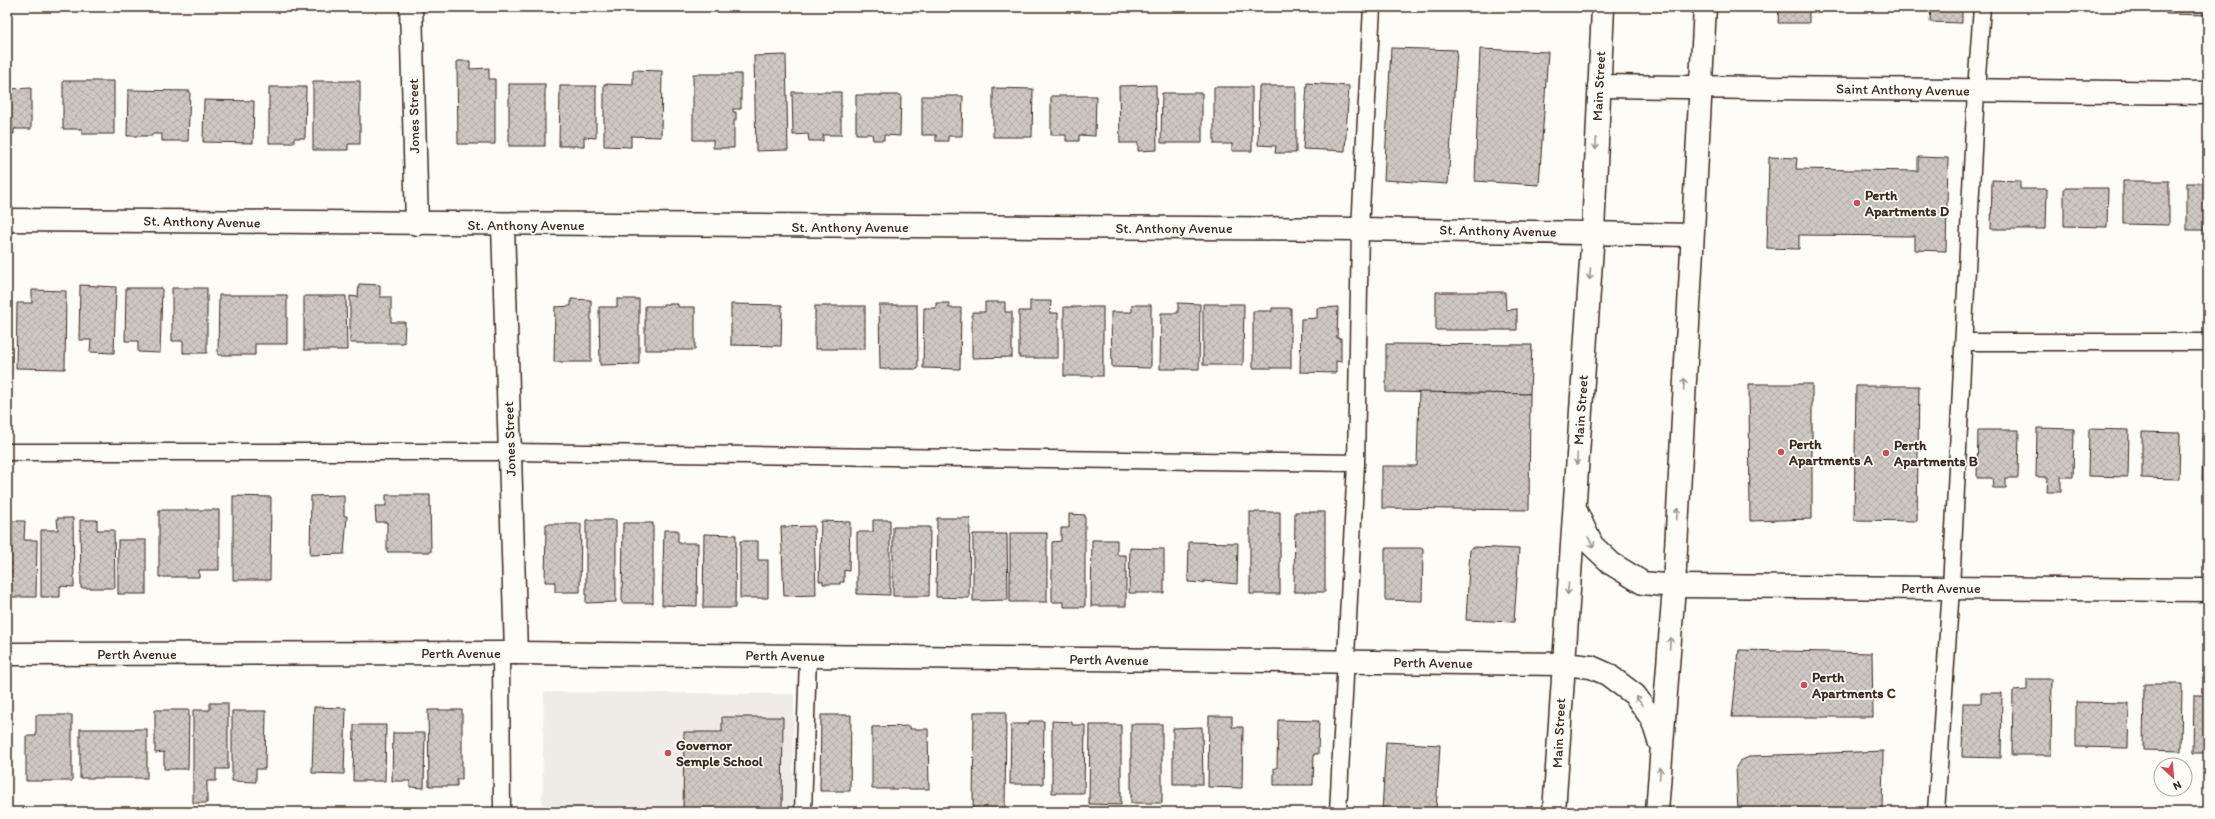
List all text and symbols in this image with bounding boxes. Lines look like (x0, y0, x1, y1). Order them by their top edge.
street label: Main Street (1589, 50, 1609, 122)
street label: Jones Street (405, 78, 423, 154)
street label: Saint Anthony Avenue (1836, 80, 1970, 100)
one-way arrow (1593, 137, 1600, 150)
place label: Perth Apartments D (1864, 187, 1950, 220)
marker: Perth Apartments D (1852, 198, 1862, 208)
street label: St. Anthony Avenue (143, 212, 261, 232)
street label: St. Anthony Avenue (467, 217, 585, 234)
street label: St. Anthony Avenue (791, 219, 909, 236)
street label: St. Anthony Avenue (1115, 220, 1233, 237)
street label: St. Anthony Avenue (1439, 221, 1557, 241)
one-way arrow (1586, 267, 1593, 280)
street label: Main Street (1570, 374, 1592, 446)
one-way arrow (1681, 378, 1688, 391)
street label: Jones Street (500, 401, 520, 477)
place label: Perth Apartments A (1788, 436, 1874, 469)
place label: Perth Apartments B (1893, 437, 1978, 470)
marker: Perth Apartments A (1776, 447, 1786, 457)
marker: Perth Apartments B (1881, 448, 1891, 458)
one-way arrow (1574, 452, 1581, 465)
one-way arrow (1674, 508, 1681, 521)
one-way arrow (1586, 536, 1595, 547)
street label: Perth Avenue (1901, 580, 1981, 597)
one-way arrow (1565, 582, 1572, 595)
one-way arrow (1666, 637, 1673, 650)
street label: Perth Avenue (421, 645, 501, 662)
street label: Perth Avenue (97, 646, 177, 663)
street label: Perth Avenue (745, 647, 825, 665)
street label: Perth Avenue (1069, 651, 1149, 669)
street label: Perth Avenue (1393, 654, 1473, 672)
place label: Perth Apartments C (1811, 669, 1896, 702)
marker: Perth Apartments C (1799, 680, 1809, 690)
one-way arrow (1635, 696, 1643, 707)
street label: Main Street (1549, 697, 1569, 769)
place label: Governor Semple School (676, 737, 764, 770)
marker: Governor Semple School (663, 748, 673, 758)
north arrow (2153, 757, 2193, 797)
one-way arrow (1656, 767, 1663, 780)
text: N (2171, 778, 2183, 793)

